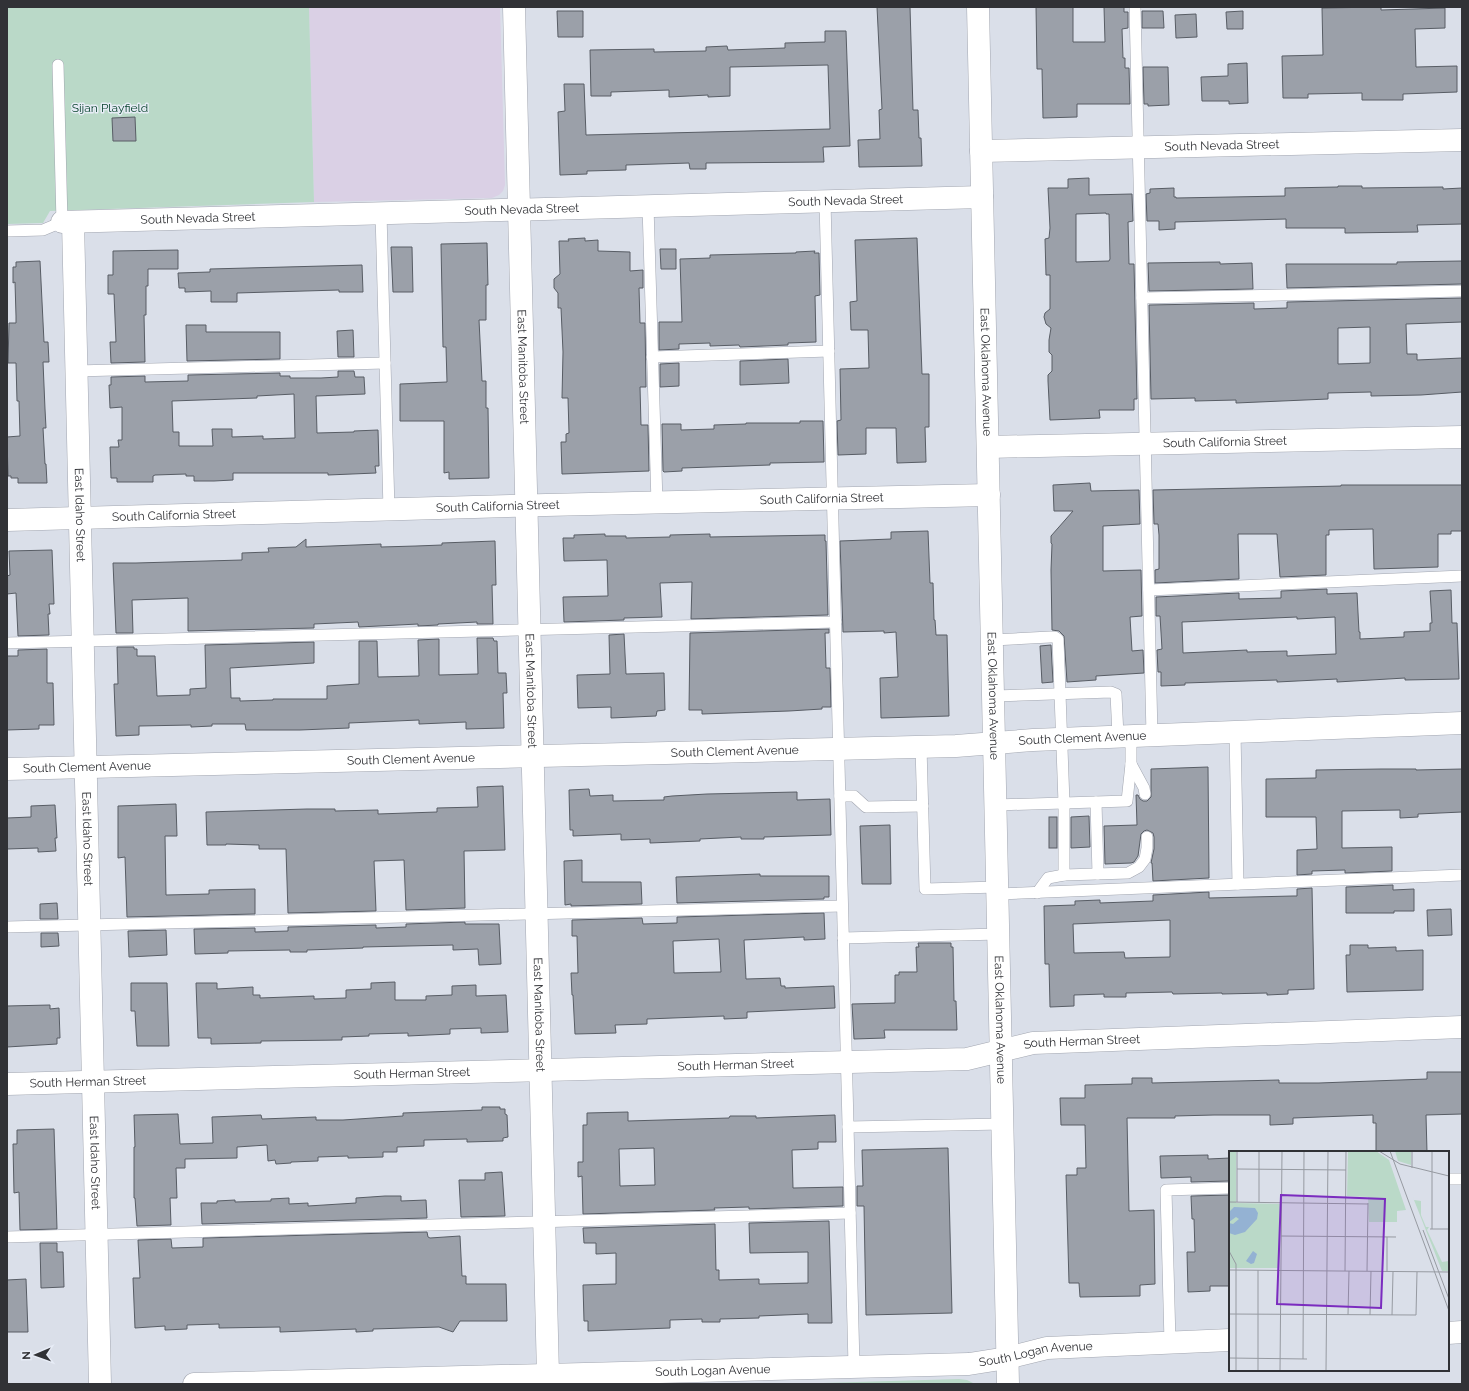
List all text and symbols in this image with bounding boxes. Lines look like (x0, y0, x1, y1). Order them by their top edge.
park label: Sijan Playfield (72, 101, 148, 115)
street label: South Nevada Street (1164, 137, 1280, 154)
street label: South Nevada Street (788, 192, 903, 209)
street label: South Nevada Street (464, 201, 579, 218)
street label: South Nevada Street (140, 210, 256, 227)
street label: East Oklahoma Avenue (978, 308, 994, 436)
street label: East Manitoba Street (515, 309, 531, 424)
street label: South California Street (1163, 434, 1287, 450)
street label: East Idaho Street (72, 468, 88, 562)
street label: South California Street (760, 490, 884, 507)
street label: South California Street (436, 498, 560, 515)
street label: South California Street (112, 507, 236, 524)
street label: East Oklahoma Avenue (985, 631, 1001, 760)
street label: East Manitoba Street (523, 633, 539, 748)
street label: South Clement Avenue (1018, 729, 1147, 748)
street label: South Clement Avenue (671, 743, 799, 760)
street label: South Clement Avenue (347, 751, 475, 768)
street label: South Clement Avenue (23, 759, 151, 776)
street label: East Idaho Street (79, 792, 95, 886)
street label: East Oklahoma Avenue (992, 955, 1008, 1084)
street label: East Manitoba Street (531, 957, 547, 1072)
street label: South Herman Street (1022, 1032, 1140, 1052)
street label: South Herman Street (677, 1057, 794, 1074)
street label: South Herman Street (353, 1065, 470, 1082)
street label: South Herman Street (29, 1073, 146, 1090)
street label: East Idaho Street (87, 1116, 103, 1210)
inset map (1229, 1151, 1449, 1371)
north arrow (16, 1335, 56, 1375)
street label: South Logan Avenue (978, 1339, 1093, 1369)
text: N (20, 1351, 33, 1360)
street label: South Logan Avenue (655, 1362, 771, 1379)

